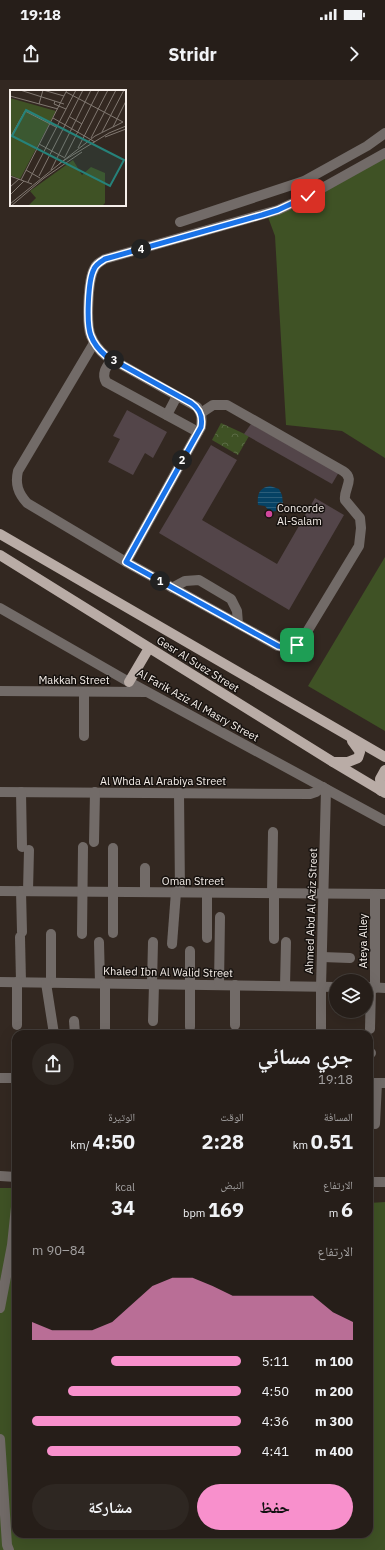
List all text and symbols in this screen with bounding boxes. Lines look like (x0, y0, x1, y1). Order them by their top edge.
text: 19:18 (20, 5, 61, 24)
icon: share (20, 43, 42, 65)
text: Stridr (168, 43, 217, 66)
icon: forward (343, 43, 365, 65)
inset map (10, 90, 126, 206)
pin (291, 179, 325, 213)
icon: check (297, 185, 319, 207)
pin: 4 (131, 239, 151, 259)
text: 4 (138, 242, 144, 256)
pin: 3 (104, 350, 124, 370)
text: 3 (111, 353, 117, 367)
pin: 2 (172, 450, 192, 470)
text: 2 (179, 453, 185, 467)
place label: Concorde Al-Salam (277, 501, 324, 528)
marker: Concorde Al-Salam (264, 509, 274, 519)
pin: 1 (150, 571, 170, 591)
text: 1 (157, 574, 163, 588)
pin (280, 628, 314, 662)
street label: Gesr Al Suez Street (154, 633, 242, 695)
icon: arrive (286, 634, 308, 656)
street label: Al Farik Aziz Al Masry Street (135, 666, 262, 744)
street label: Makkah Street (38, 673, 110, 687)
street label: Al Whda Al Arabiya Street (100, 774, 226, 788)
street label: Ahmed Abd Al Aziz Street (302, 848, 320, 974)
street label: Oman Street (162, 874, 224, 888)
street label: Ateya Alley (356, 913, 370, 969)
street label: Khaled Ibn Al Walid Street (103, 964, 233, 980)
map controls (329, 974, 373, 1018)
button: layers (329, 974, 373, 1018)
text: جري مسائي (258, 1041, 353, 1070)
button: share (32, 1043, 74, 1085)
text: 19:18 (318, 1071, 353, 1088)
text: الوتيرة (108, 1110, 135, 1124)
text: الوقت (220, 1110, 244, 1124)
text: المسافة (324, 1110, 353, 1124)
text: 4:50 (92, 1128, 135, 1155)
text: 2:28 (201, 1128, 244, 1155)
text: 0.51 (311, 1128, 353, 1155)
text: /km (70, 1138, 92, 1152)
text: km (293, 1138, 311, 1152)
text: النبض (221, 1178, 244, 1192)
text: الارتفاع (323, 1178, 353, 1192)
text: kcal (115, 1180, 135, 1194)
text: 34 (111, 1194, 135, 1221)
text: 169 (208, 1196, 244, 1223)
text: 6 (341, 1196, 353, 1223)
text: bpm (183, 1206, 208, 1220)
text: m (329, 1206, 341, 1220)
text: 84–90 m (32, 1242, 85, 1259)
text: الارتفاع (318, 1243, 353, 1260)
text: 5:11 (262, 1353, 289, 1370)
text: 100 m (315, 1353, 353, 1370)
text: 4:50 (262, 1383, 289, 1400)
text: 200 m (315, 1383, 353, 1400)
text: 4:36 (262, 1413, 289, 1430)
text: 300 m (315, 1413, 353, 1430)
text: 4:41 (262, 1443, 289, 1460)
text: 400 m (315, 1443, 353, 1460)
button: مشاركة (32, 1484, 189, 1530)
button: حفظ (197, 1484, 353, 1530)

